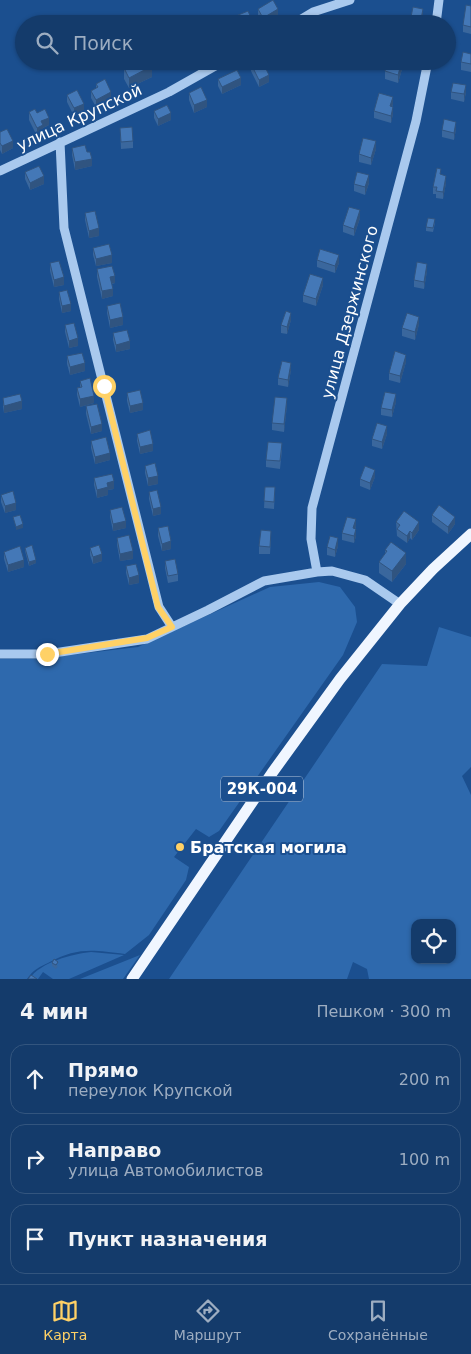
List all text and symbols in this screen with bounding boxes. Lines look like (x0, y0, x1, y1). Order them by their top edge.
search box (15, 15, 456, 70)
icon: search (33, 29, 61, 57)
text: Поиск (73, 32, 133, 54)
street label: улица Крупской (14, 80, 145, 155)
street label: улица Дзержинского (317, 223, 382, 401)
route start (93, 375, 116, 398)
route end (36, 643, 59, 666)
road number: 29К-004 (221, 776, 303, 802)
place label: Братская могила (190, 838, 347, 857)
marker: Братская могила (174, 841, 186, 853)
map controls (411, 919, 456, 964)
button: locate (411, 919, 456, 964)
text: 4 мин (20, 1000, 88, 1024)
text: Пешком · 300 m (316, 1002, 451, 1021)
text: Прямо (68, 1059, 138, 1081)
icon: ahead (21, 1065, 49, 1093)
text: 200 m (399, 1070, 450, 1089)
text: переулок Крупской (68, 1081, 233, 1100)
text: Направо (68, 1139, 161, 1161)
icon: right (21, 1145, 49, 1173)
text: 100 m (399, 1150, 450, 1169)
text: улица Автомобилистов (68, 1161, 263, 1180)
icon: arrive (21, 1225, 49, 1253)
text: Пункт назначения (68, 1228, 267, 1250)
tab: Карта (43, 1297, 87, 1343)
tab: Маршрут (174, 1297, 241, 1343)
tab: Сохранённые (328, 1297, 428, 1343)

